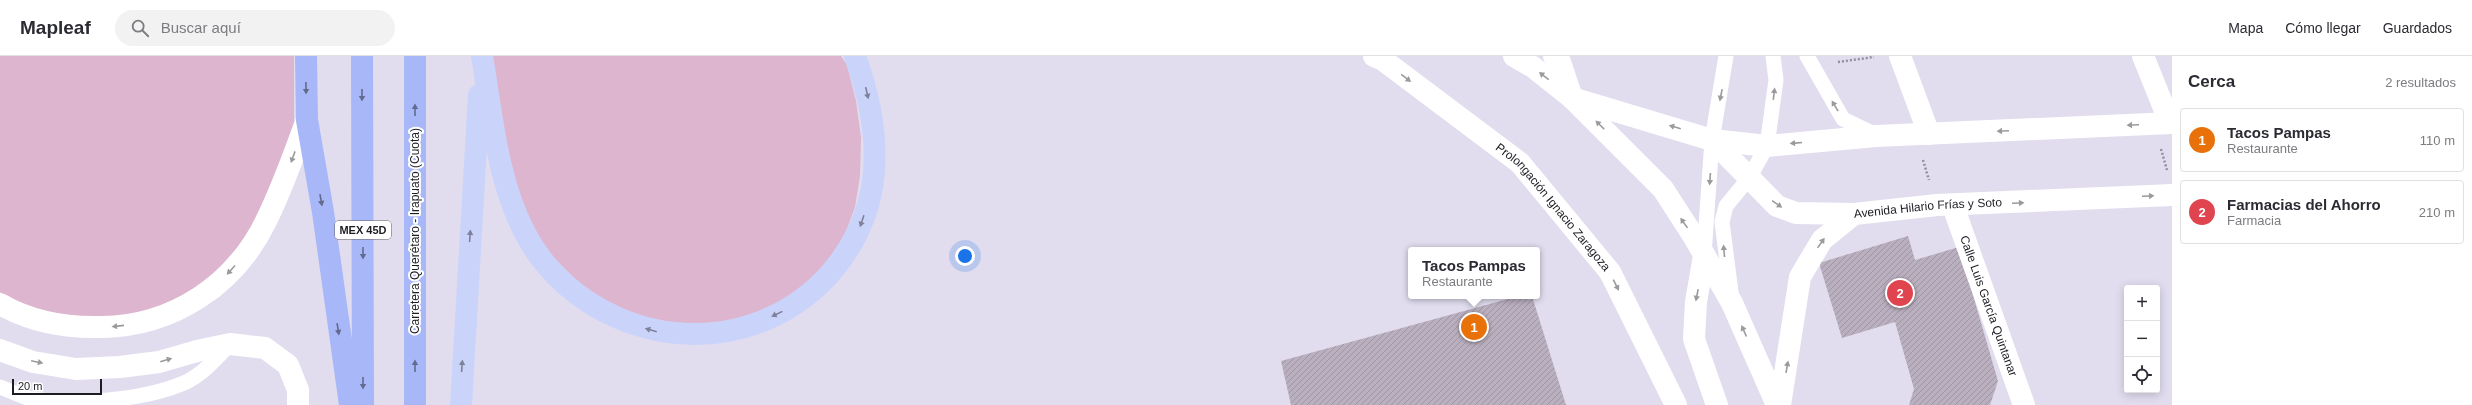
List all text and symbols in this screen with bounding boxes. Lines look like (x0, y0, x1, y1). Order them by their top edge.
search box (115, 10, 395, 46)
text: Mapleaf (20, 17, 91, 38)
icon: search (129, 17, 151, 39)
text: Buscar aquí (161, 19, 241, 36)
text: Mapa (2228, 20, 2263, 36)
text: Cómo llegar (2285, 20, 2361, 36)
text: Guardados (2383, 20, 2452, 36)
one-way arrow (1539, 71, 1550, 80)
text: Cerca (2188, 72, 2235, 91)
one-way arrow (1400, 73, 1411, 82)
text: 2 resultados (2385, 75, 2456, 90)
one-way arrow (303, 82, 309, 95)
one-way arrow (864, 87, 870, 99)
one-way arrow (1718, 88, 1724, 101)
one-way arrow (1771, 88, 1777, 100)
one-way arrow (359, 89, 365, 102)
one-way arrow (1831, 100, 1838, 112)
one-way arrow (412, 103, 418, 116)
one-way arrow (1595, 120, 1605, 130)
one-way arrow (2127, 121, 2139, 128)
one-way arrow (1669, 124, 1681, 130)
text: Tacos Pampas (2227, 124, 2331, 141)
one-way arrow (1997, 127, 2009, 134)
street label: Carretera Querétaro - Irapuato (Cuota) (408, 128, 422, 334)
text: 1 (2198, 133, 2206, 148)
text: 110 m (2420, 133, 2455, 148)
street label: Prolongación Ignacio Zaragoza (1493, 140, 1613, 274)
one-way arrow (1790, 140, 1802, 147)
text: Restaurante (2227, 141, 2298, 156)
one-way arrow (290, 151, 296, 163)
one-way arrow (1706, 173, 1713, 185)
one-way arrow (2142, 192, 2154, 199)
one-way arrow (318, 194, 324, 206)
street label: Avenida Hilario Frías y Soto (1853, 195, 2003, 221)
text: Farmacias del Ahorro (2227, 196, 2381, 213)
one-way arrow (2012, 199, 2024, 206)
one-way arrow (1772, 201, 1783, 208)
text: 2 (2198, 205, 2206, 220)
text: 210 m (2419, 205, 2455, 220)
text: Farmacia (2227, 213, 2281, 228)
one-way arrow (859, 215, 865, 227)
one-way arrow (1680, 218, 1688, 228)
road number: MEX 45D (335, 221, 391, 239)
one-way arrow (467, 230, 474, 242)
street label: Calle Luis García Quintanar (1957, 234, 2020, 378)
one-way arrow (1817, 238, 1825, 249)
one-way arrow (1721, 245, 1728, 257)
your location (955, 246, 975, 266)
one-way arrow (360, 247, 366, 260)
popup (1408, 247, 1540, 299)
text: Tacos Pampas (1422, 257, 1526, 274)
one-way arrow (227, 265, 236, 275)
text: Restaurante (1422, 274, 1493, 289)
pin: 2 (1887, 278, 1913, 308)
one-way arrow (1613, 279, 1619, 290)
map controls (2124, 285, 2160, 393)
button: + (2124, 285, 2160, 321)
one-way arrow (1694, 289, 1700, 301)
one-way arrow (771, 311, 782, 317)
pin: 1 (1461, 312, 1487, 342)
button: − (2124, 321, 2160, 357)
one-way arrow (112, 323, 124, 330)
one-way arrow (335, 323, 341, 335)
one-way arrow (1741, 324, 1747, 336)
one-way arrow (644, 327, 656, 333)
one-way arrow (160, 357, 172, 363)
button: locate (2124, 357, 2160, 393)
one-way arrow (31, 359, 43, 365)
one-way arrow (412, 359, 418, 372)
one-way arrow (459, 359, 465, 372)
one-way arrow (1784, 361, 1790, 373)
scale bar (12, 377, 102, 396)
one-way arrow (360, 377, 366, 390)
text: 20 m (18, 380, 42, 392)

